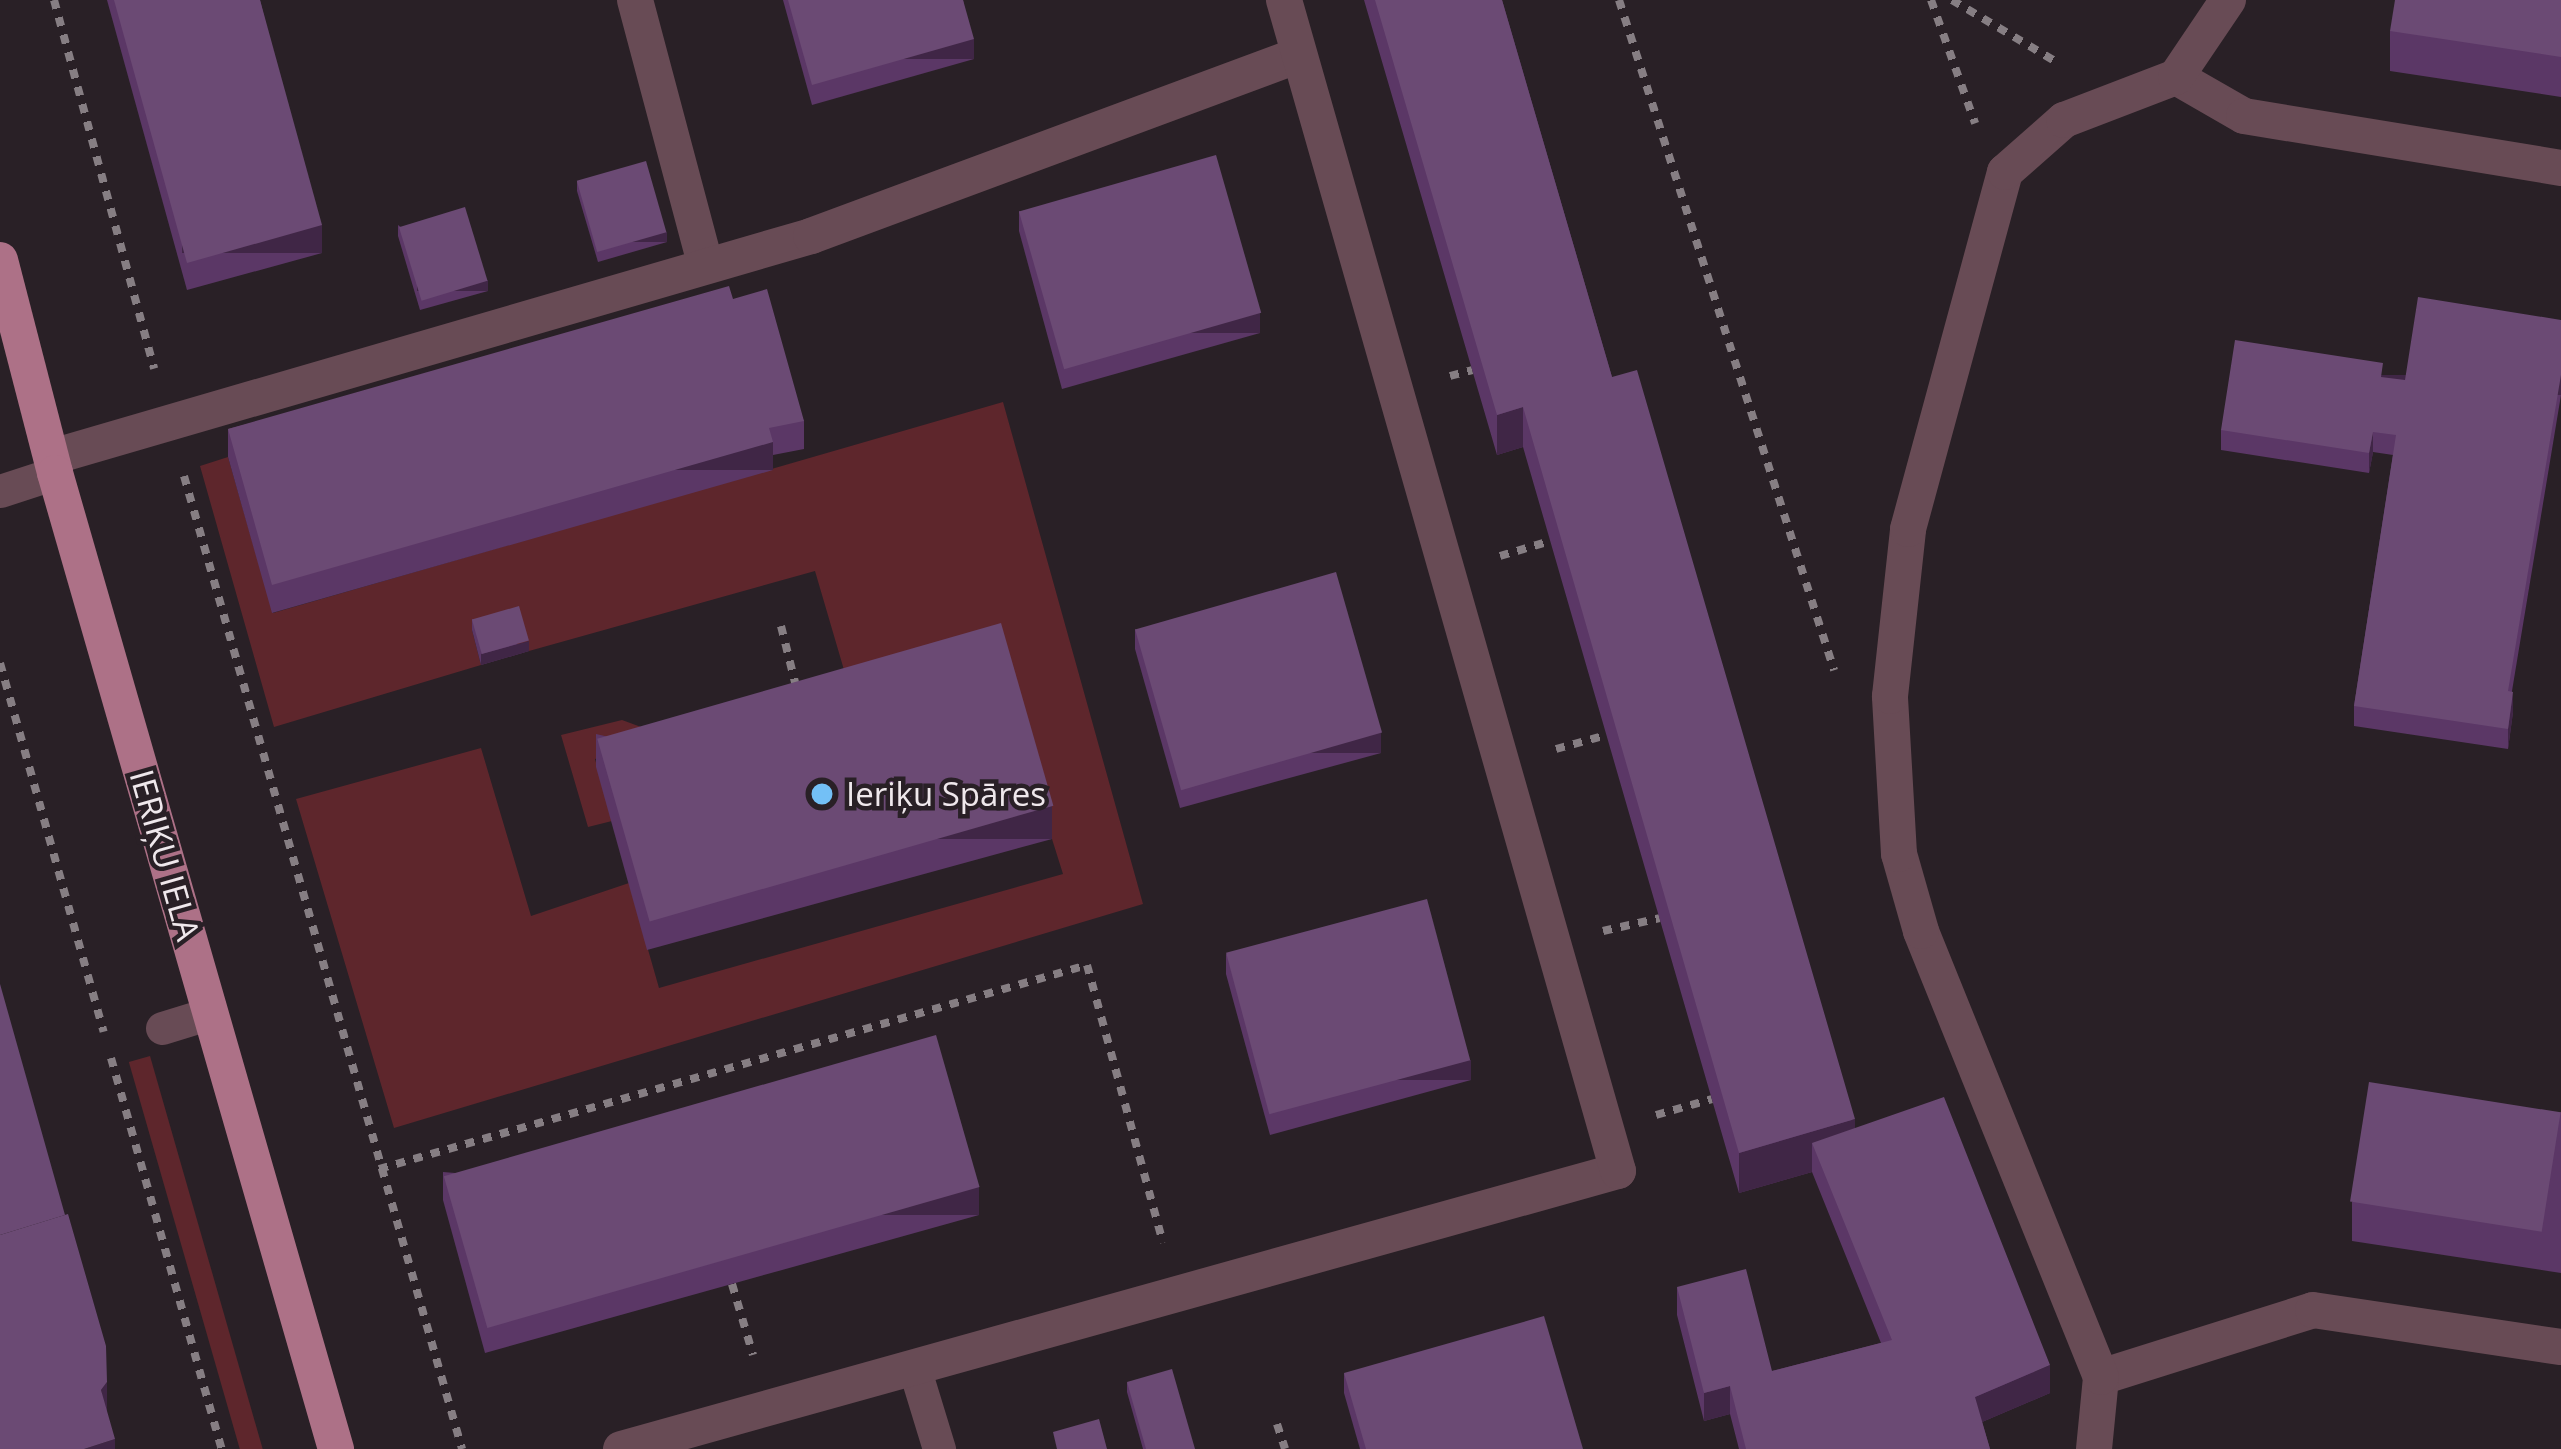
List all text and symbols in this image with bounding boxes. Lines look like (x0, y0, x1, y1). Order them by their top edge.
street label: IERIĶU IELA (122, 765, 208, 945)
place label: Ieriķu Spāres (846, 774, 1046, 814)
marker: Ieriķu Spāres (809, 781, 835, 807)

